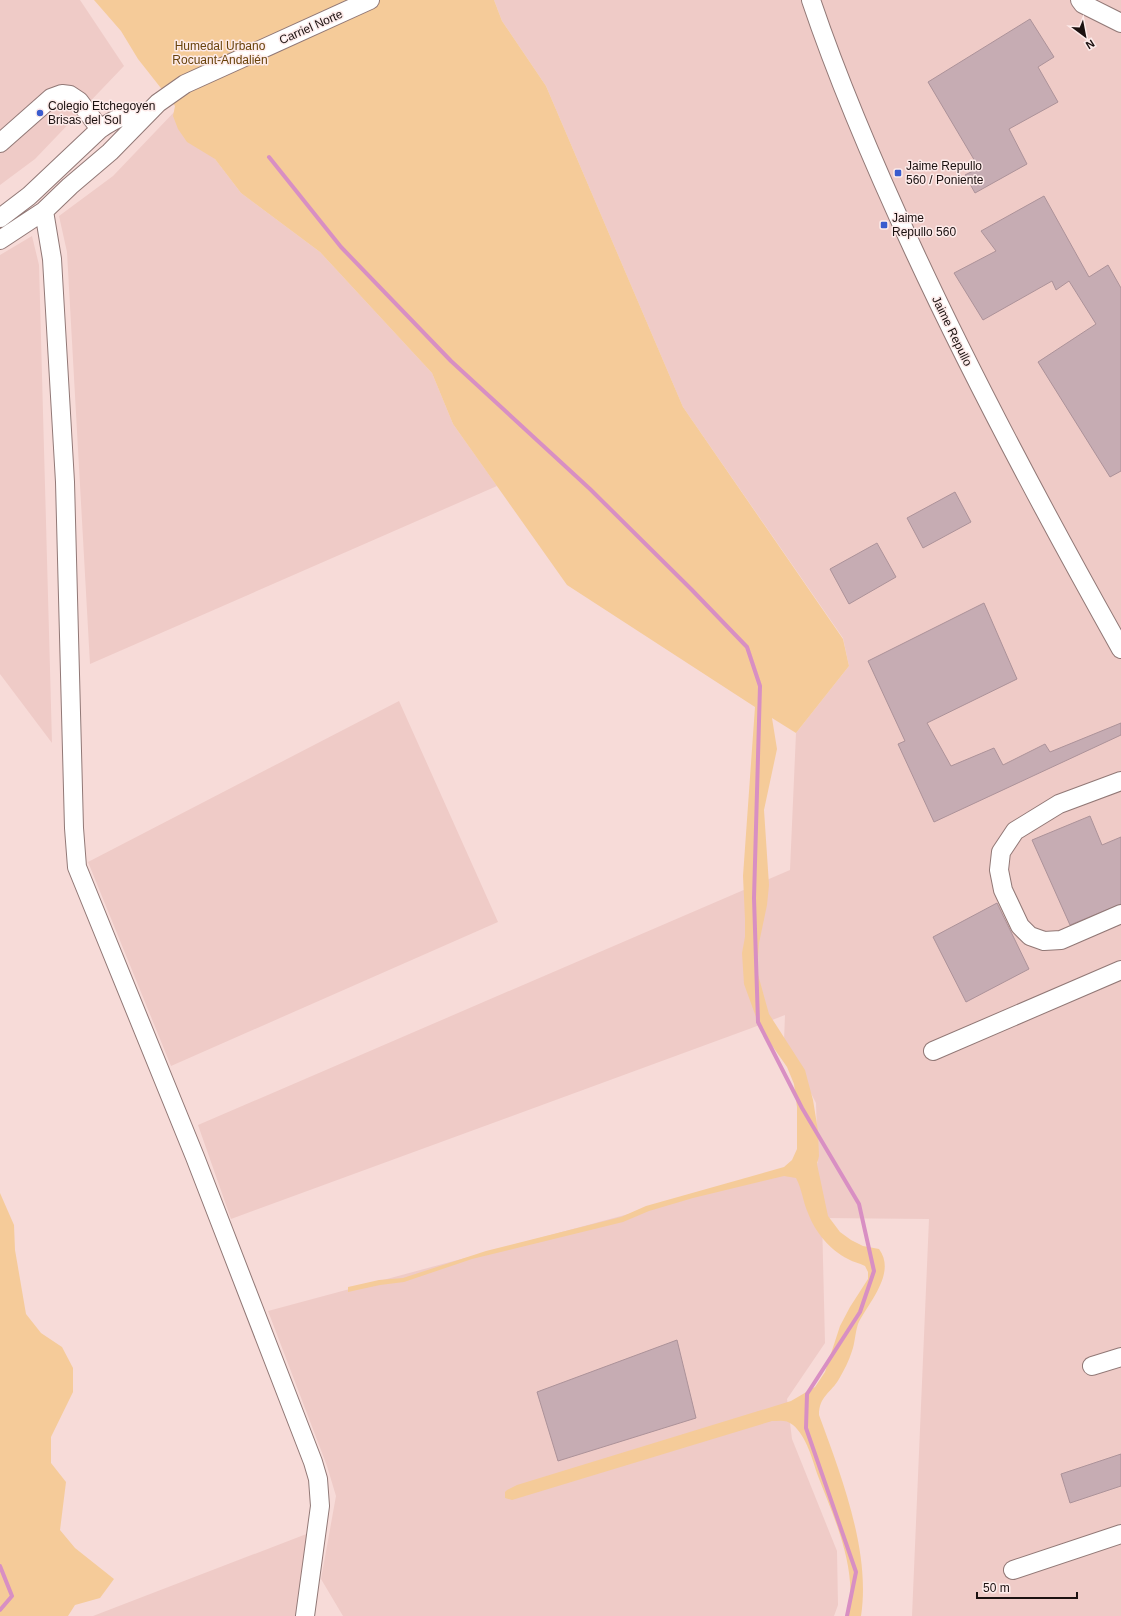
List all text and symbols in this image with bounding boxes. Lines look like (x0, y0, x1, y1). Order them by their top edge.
street label: Carriel Norte (277, 7, 345, 47)
north arrow (1065, 16, 1105, 56)
text: N (1084, 37, 1097, 52)
park label: Humedal Urbano Rocuant-Andalién (172, 39, 268, 67)
place label: Colegio Etchegoyen Brisas del Sol (48, 99, 155, 127)
marker: Colegio Etchegoyen Brisas del Sol (35, 108, 45, 118)
place label: Jaime Repullo 560 / Poniente (906, 159, 984, 187)
marker: Jaime Repullo 560 / Poniente (893, 168, 903, 178)
place label: Jaime Repullo 560 (892, 211, 956, 239)
marker: Jaime Repullo 560 (879, 220, 889, 230)
street label: Jaime Repullo (929, 294, 975, 369)
scale bar (977, 1574, 1077, 1600)
text: 50 m (983, 1581, 1010, 1595)

